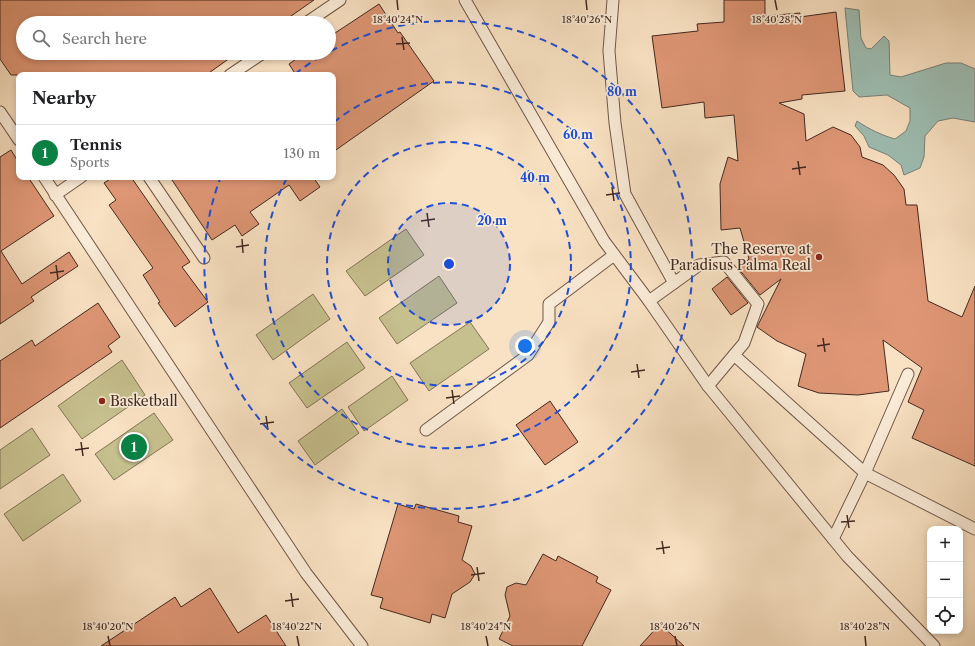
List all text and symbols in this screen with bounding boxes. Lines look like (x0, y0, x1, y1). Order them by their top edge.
text: 18°40'24"N (373, 13, 423, 26)
text: 18°40'26"N (562, 13, 612, 26)
text: 18°40'28"N (752, 13, 802, 26)
search box (16, 16, 336, 60)
icon: search (30, 27, 52, 49)
text: Search here (62, 29, 147, 48)
text: 80 m (607, 84, 637, 99)
text: Nearby (32, 88, 96, 108)
text: 60 m (563, 127, 593, 142)
text: Tennis (70, 135, 122, 154)
text: 1 (42, 145, 48, 161)
text: 130 m (284, 145, 320, 161)
text: Sports (70, 154, 109, 170)
text: 40 m (520, 170, 550, 185)
text: 20 m (477, 213, 507, 228)
place label: The Reserve at Paradisus Palma Real (670, 240, 811, 274)
marker: The Reserve at Paradisus Palma Real (814, 252, 824, 262)
centre of rings (442, 257, 456, 271)
your location (515, 336, 535, 356)
place label: Basketball (110, 392, 178, 410)
marker: Basketball (97, 396, 107, 406)
pin: 1 (121, 432, 147, 462)
map controls (927, 526, 963, 634)
button: + (927, 526, 963, 562)
button: − (927, 562, 963, 598)
button: locate (927, 598, 963, 634)
text: 18°40'20"N (82, 620, 134, 633)
text: 18°40'22"N (272, 620, 322, 633)
text: 18°40'24"N (461, 620, 511, 633)
text: 18°40'26"N (650, 620, 700, 633)
text: 18°40'28"N (840, 620, 890, 633)

